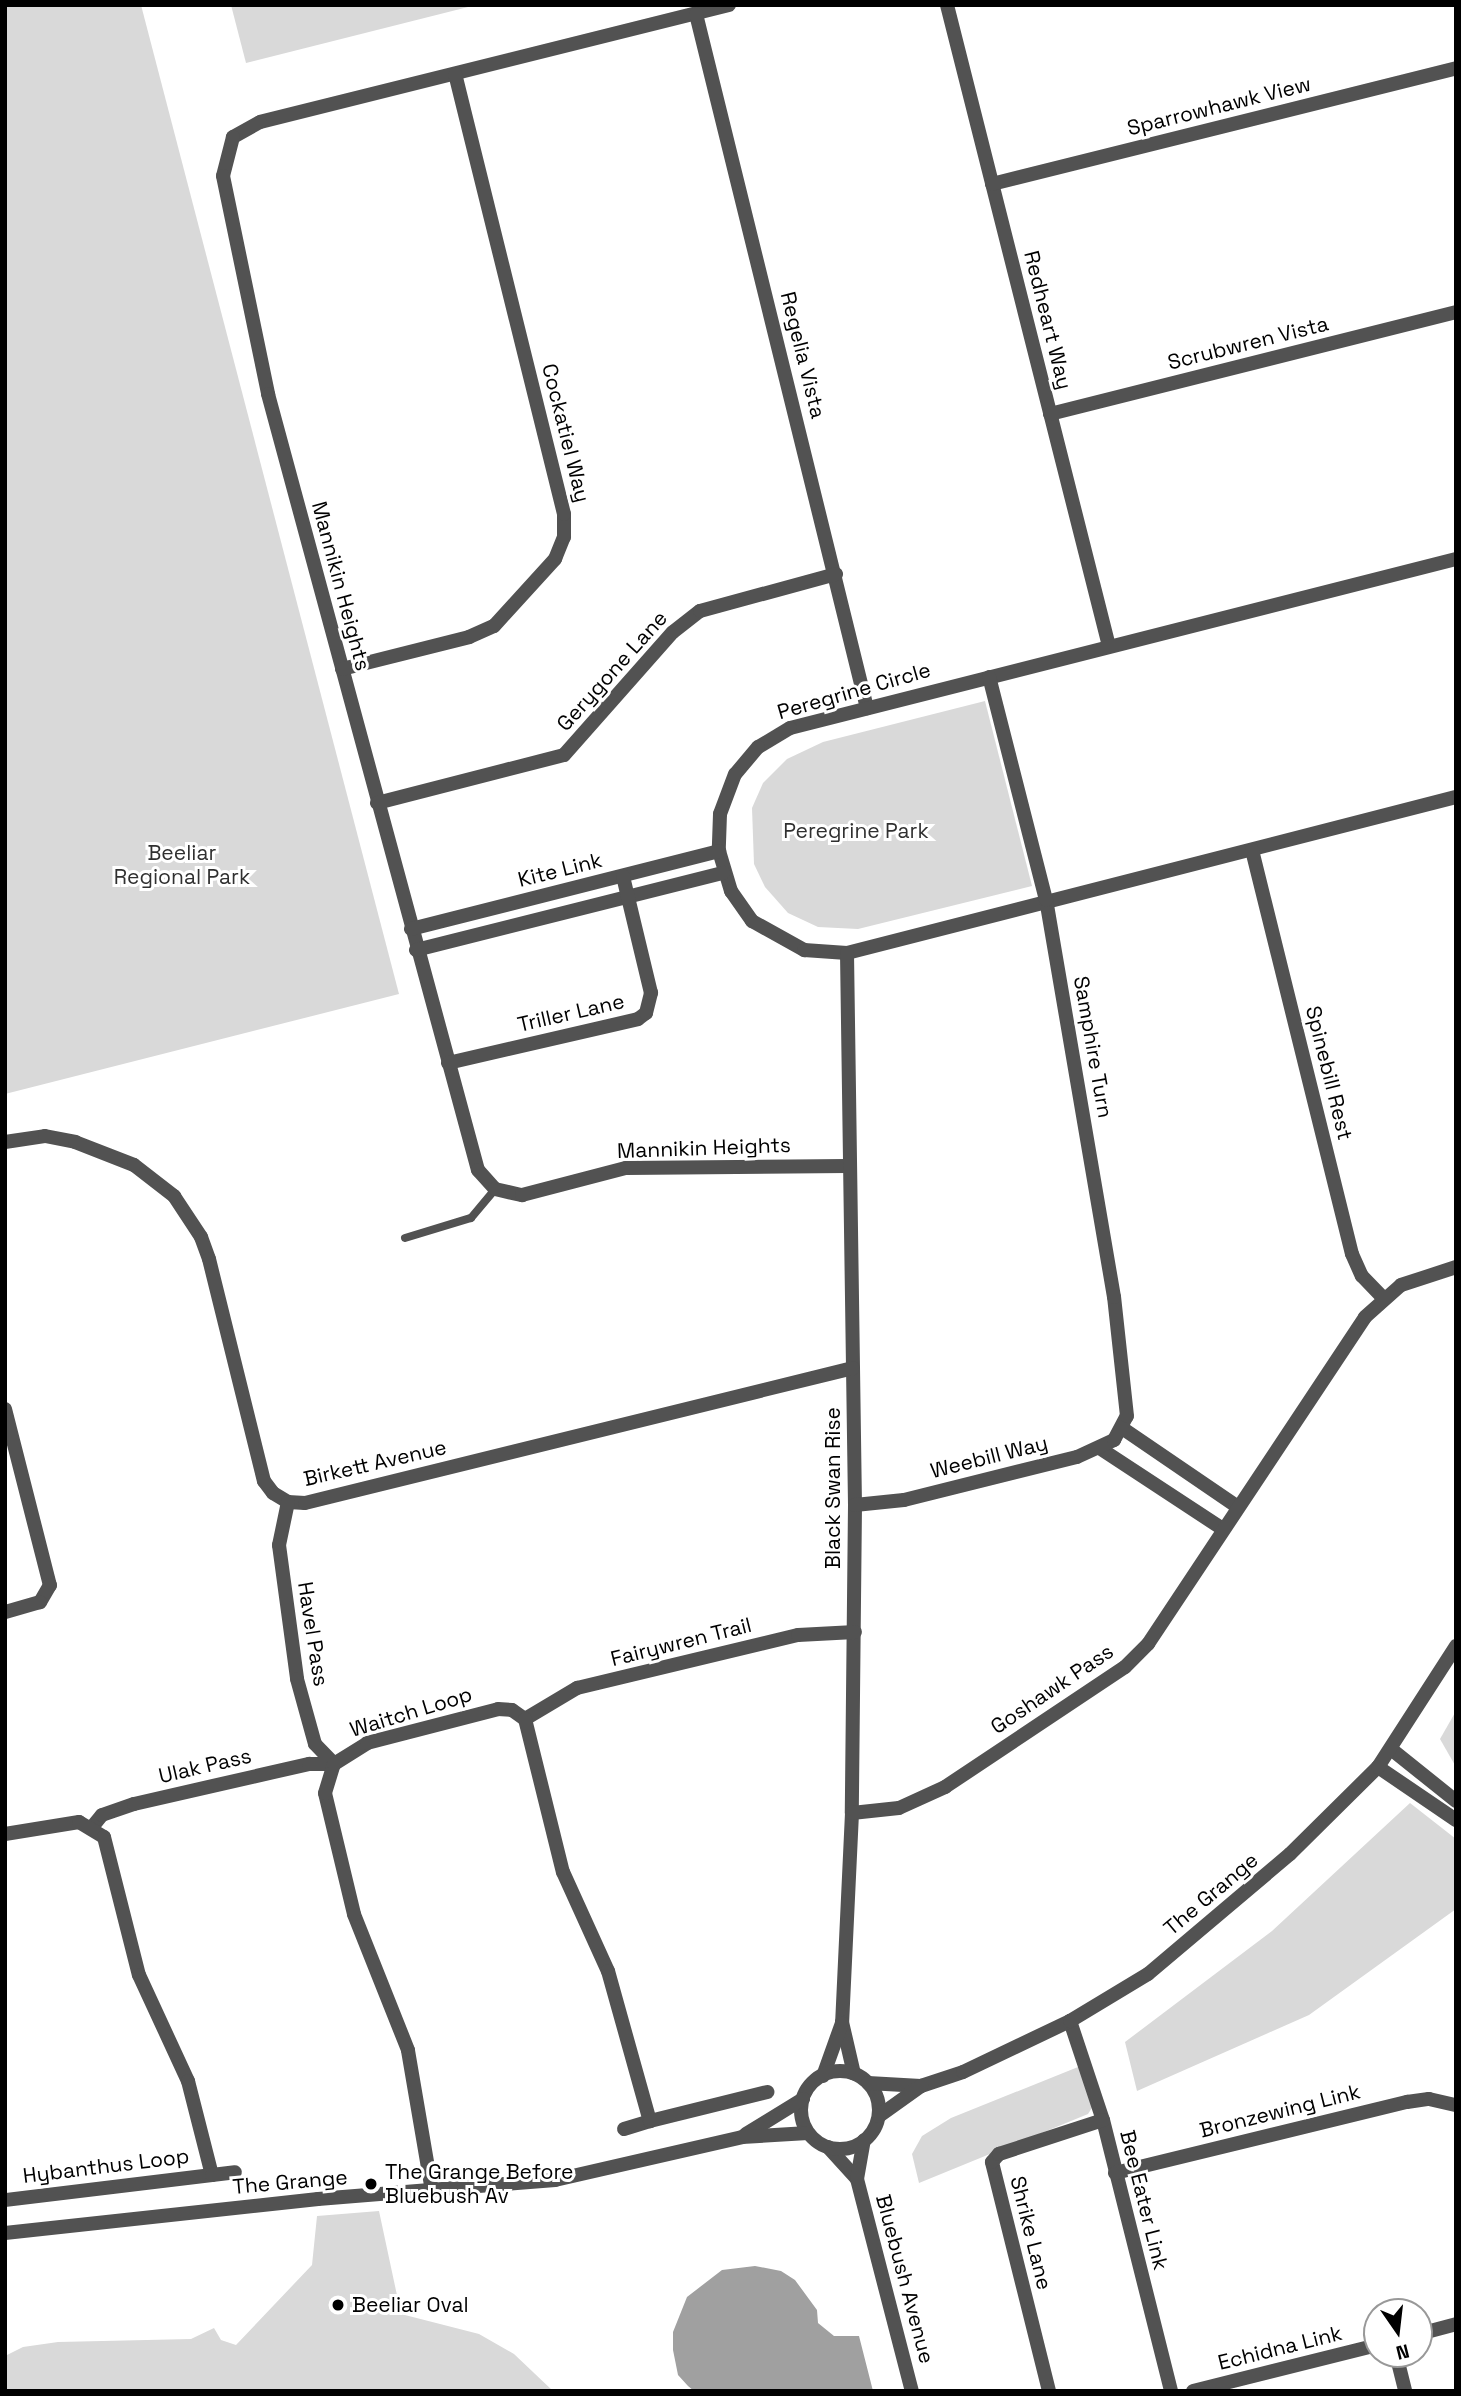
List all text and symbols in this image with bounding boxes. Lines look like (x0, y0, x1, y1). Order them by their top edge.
street label: Sparrowhawk View (1124, 71, 1314, 141)
street label: Redheart Way (1019, 248, 1077, 392)
street label: Regelia Vista (775, 289, 831, 421)
street label: Scrubwren Vista (1165, 311, 1331, 375)
street label: Cockatiel Way (537, 361, 595, 505)
street label: Mannikin Heights (306, 499, 376, 673)
street label: Gerygone Lane (551, 606, 673, 736)
street label: Peregrine Circle (774, 657, 934, 725)
park label: Peregrine Park (783, 818, 929, 844)
park label: Beeliar Regional Park (114, 840, 250, 890)
street label: Kite Link (515, 847, 605, 893)
street label: Samphire Turn (1068, 974, 1118, 1120)
street label: Triller Lane (515, 988, 627, 1038)
street label: Spinebill Rest (1300, 1003, 1358, 1143)
street label: Mannikin Heights (617, 1132, 791, 1164)
street label: Black Swan Rise (820, 1407, 846, 1569)
street label: Weebill Way (928, 1430, 1050, 1484)
street label: Birkett Avenue (301, 1434, 449, 1492)
street label: Havel Pass (292, 1580, 334, 1688)
street label: Fairywren Trail (608, 1612, 754, 1672)
street label: Goshawk Pass (986, 1639, 1118, 1739)
street label: Waitch Loop (347, 1681, 475, 1743)
street label: Ulak Pass (156, 1743, 254, 1789)
street label: The Grange (1159, 1847, 1263, 1941)
street label: Bronzewing Link (1197, 2079, 1363, 2143)
street label: Bee Eater Link (1114, 2127, 1174, 2273)
street label: Hybanthus Loop (21, 2143, 191, 2189)
place label: The Grange Before Bluebush Av (385, 2159, 573, 2209)
street label: The Grange (231, 2164, 349, 2200)
street label: Shrike Lane (1005, 2174, 1057, 2292)
marker: The Grange Before Bluebush Av (363, 2176, 379, 2192)
street label: Bluebush Avenue (870, 2192, 940, 2366)
place label: Beeliar Oval (352, 2292, 469, 2318)
marker: Beeliar Oval (330, 2297, 346, 2313)
north arrow (1363, 2298, 1433, 2368)
street label: Echidna Link (1215, 2320, 1345, 2376)
text: N (1394, 2338, 1412, 2366)

